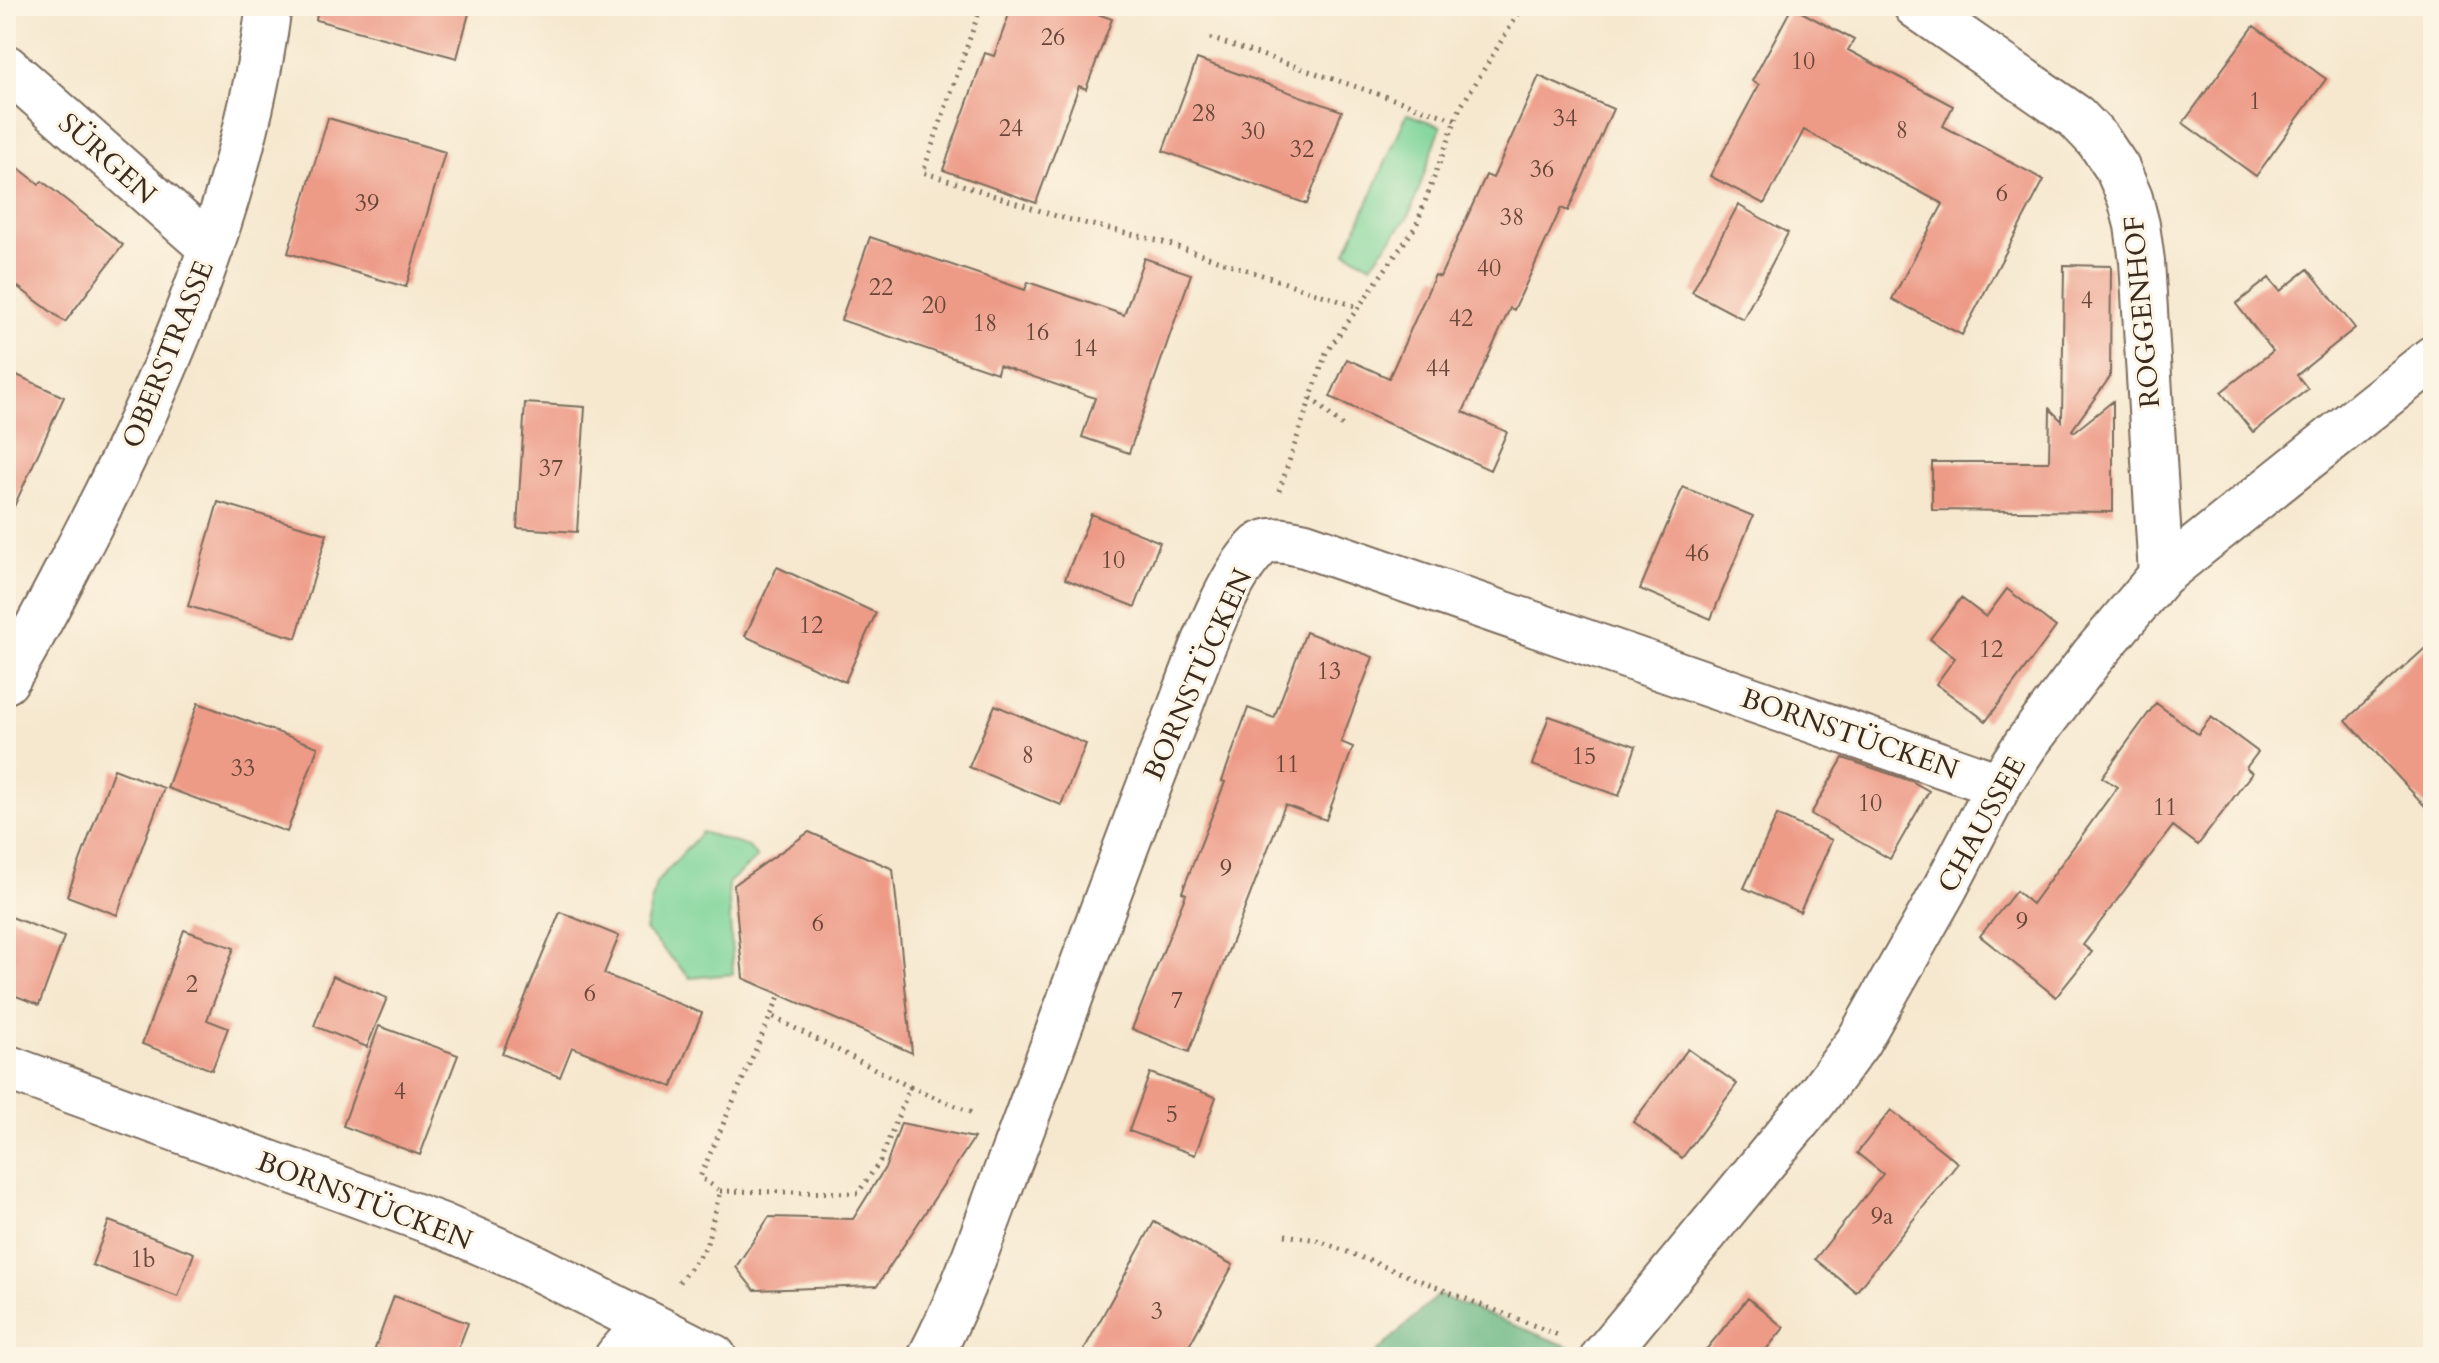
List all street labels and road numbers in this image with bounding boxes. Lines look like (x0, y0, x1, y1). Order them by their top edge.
street label: SÜRGEN (50, 105, 165, 213)
street label: ROGGENHOF (2115, 214, 2169, 410)
street label: OBERSTRASSE (113, 255, 223, 454)
street label: BORNSTÜCKEN (1134, 563, 1262, 786)
street label: BORNSTÜCKEN (1736, 679, 1963, 789)
street label: CHAUSSEE (1929, 750, 2035, 899)
street label: BORNSTÜCKEN (252, 1142, 478, 1259)

